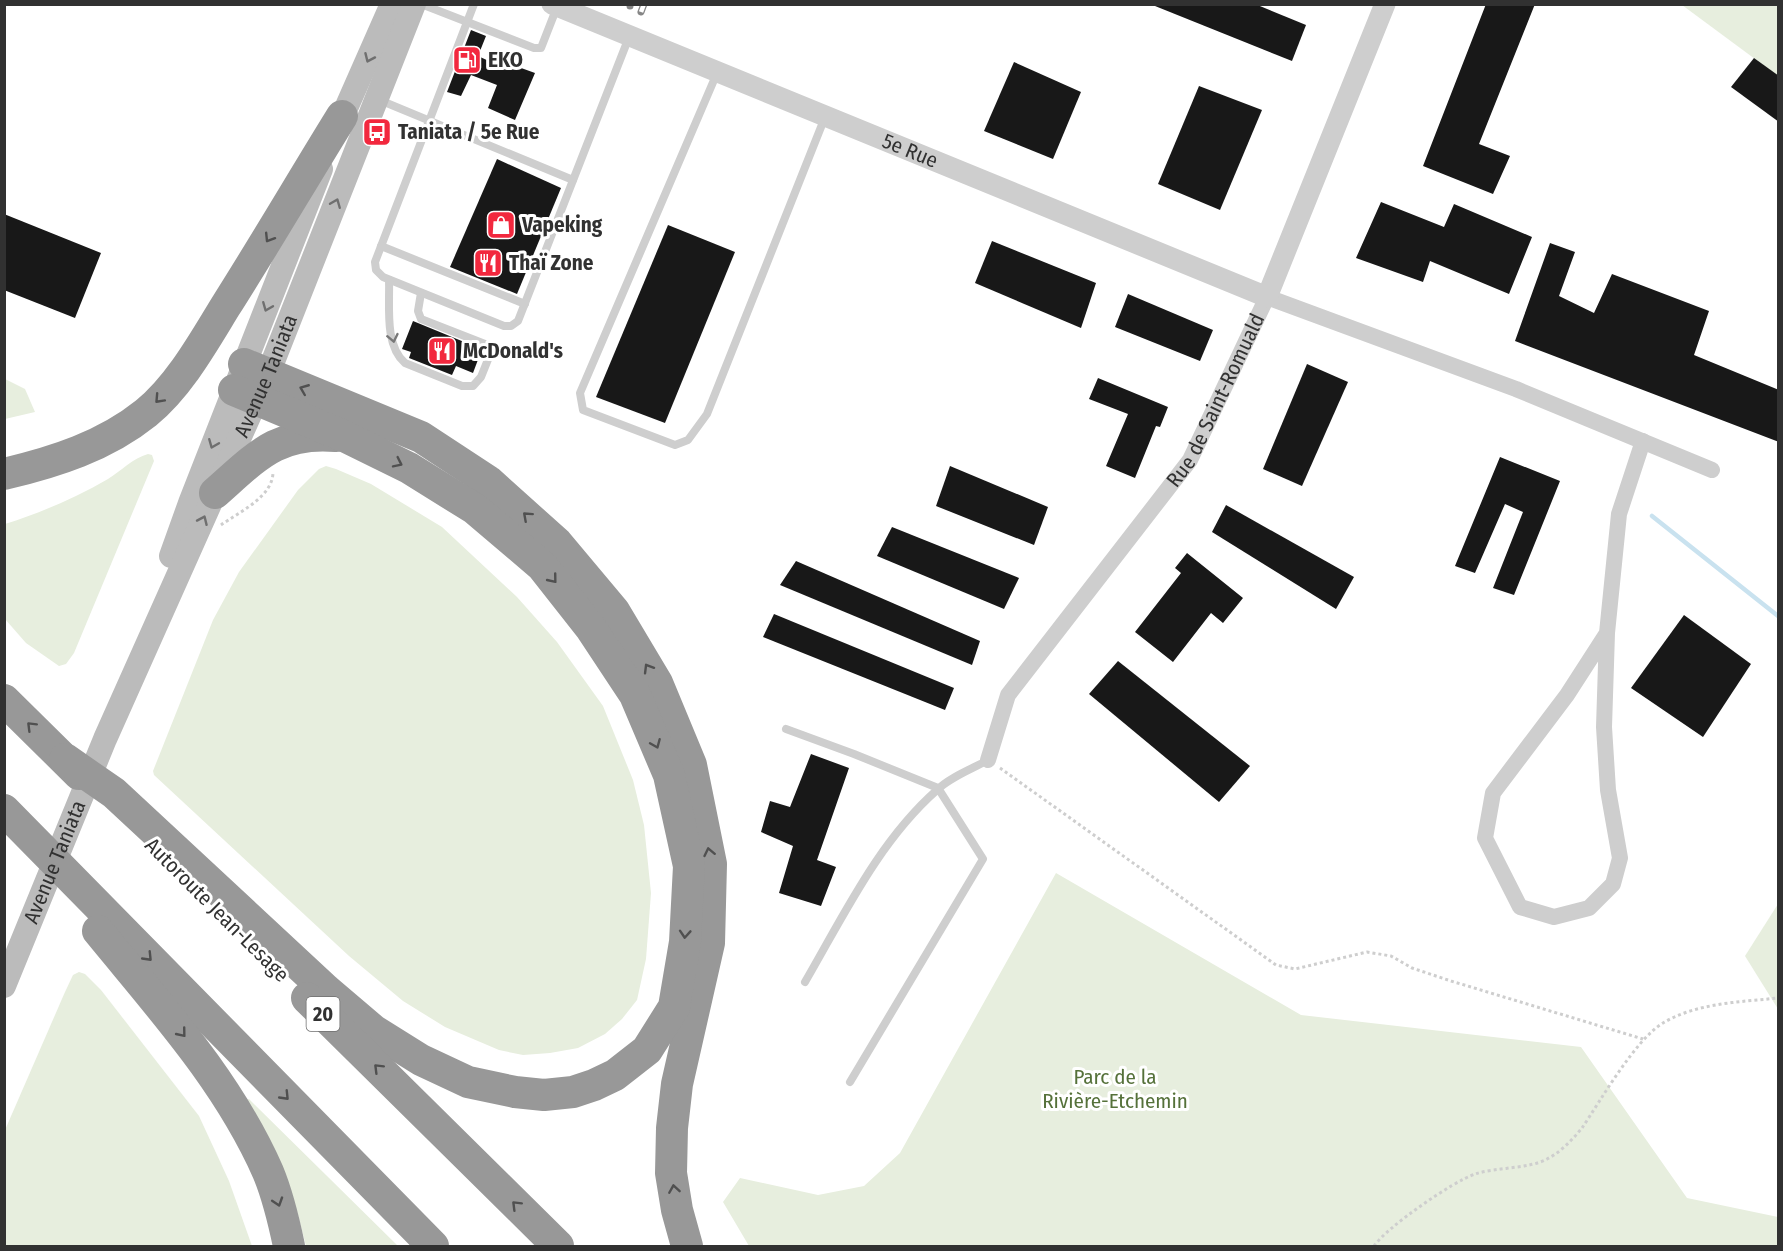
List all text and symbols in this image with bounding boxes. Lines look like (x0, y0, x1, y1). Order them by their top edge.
fuel station icon: EKO (451, 44, 483, 76)
place label: EKO (488, 47, 523, 73)
one-way arrow (364, 51, 376, 62)
bus stop icon: Taniata / 5e Rue (361, 116, 393, 148)
place label: Taniata / 5e Rue (398, 119, 540, 145)
street label: 5e Rue (878, 128, 942, 174)
one-way arrow (329, 198, 341, 209)
shop icon: Vapeking (485, 209, 517, 241)
place label: Vapeking (521, 212, 603, 238)
one-way arrow (265, 231, 276, 242)
restaurant icon: Thaï Zone (472, 247, 504, 279)
place label: Thaï Zone (509, 250, 594, 276)
one-way arrow (261, 301, 274, 312)
street label: Rue de Saint-Romuald (1161, 309, 1270, 492)
street label: Avenue Taniata (228, 311, 303, 441)
one-way arrow (386, 333, 399, 343)
restaurant icon: McDonald's (426, 335, 458, 367)
place label: McDonald's (463, 338, 563, 364)
one-way arrow (299, 384, 310, 396)
one-way arrow (155, 392, 166, 403)
one-way arrow (208, 438, 220, 449)
one-way arrow (392, 455, 403, 467)
one-way arrow (523, 512, 534, 523)
one-way arrow (195, 515, 207, 526)
one-way arrow (545, 573, 556, 584)
one-way arrow (644, 664, 655, 674)
one-way arrow (27, 722, 38, 733)
one-way arrow (649, 737, 661, 748)
street label: Avenue Taniata (18, 797, 91, 927)
street label: Autoroute Jean-Lesage (139, 832, 295, 988)
one-way arrow (703, 847, 716, 857)
one-way arrow (679, 929, 692, 938)
one-way arrow (141, 949, 152, 960)
road number: 20 (306, 997, 340, 1031)
one-way arrow (174, 1026, 185, 1037)
park label: Parc de la Rivière-Etchemin (1042, 1064, 1188, 1114)
one-way arrow (374, 1065, 385, 1076)
one-way arrow (278, 1089, 289, 1099)
one-way arrow (668, 1185, 681, 1195)
one-way arrow (270, 1196, 283, 1207)
one-way arrow (513, 1202, 524, 1213)

